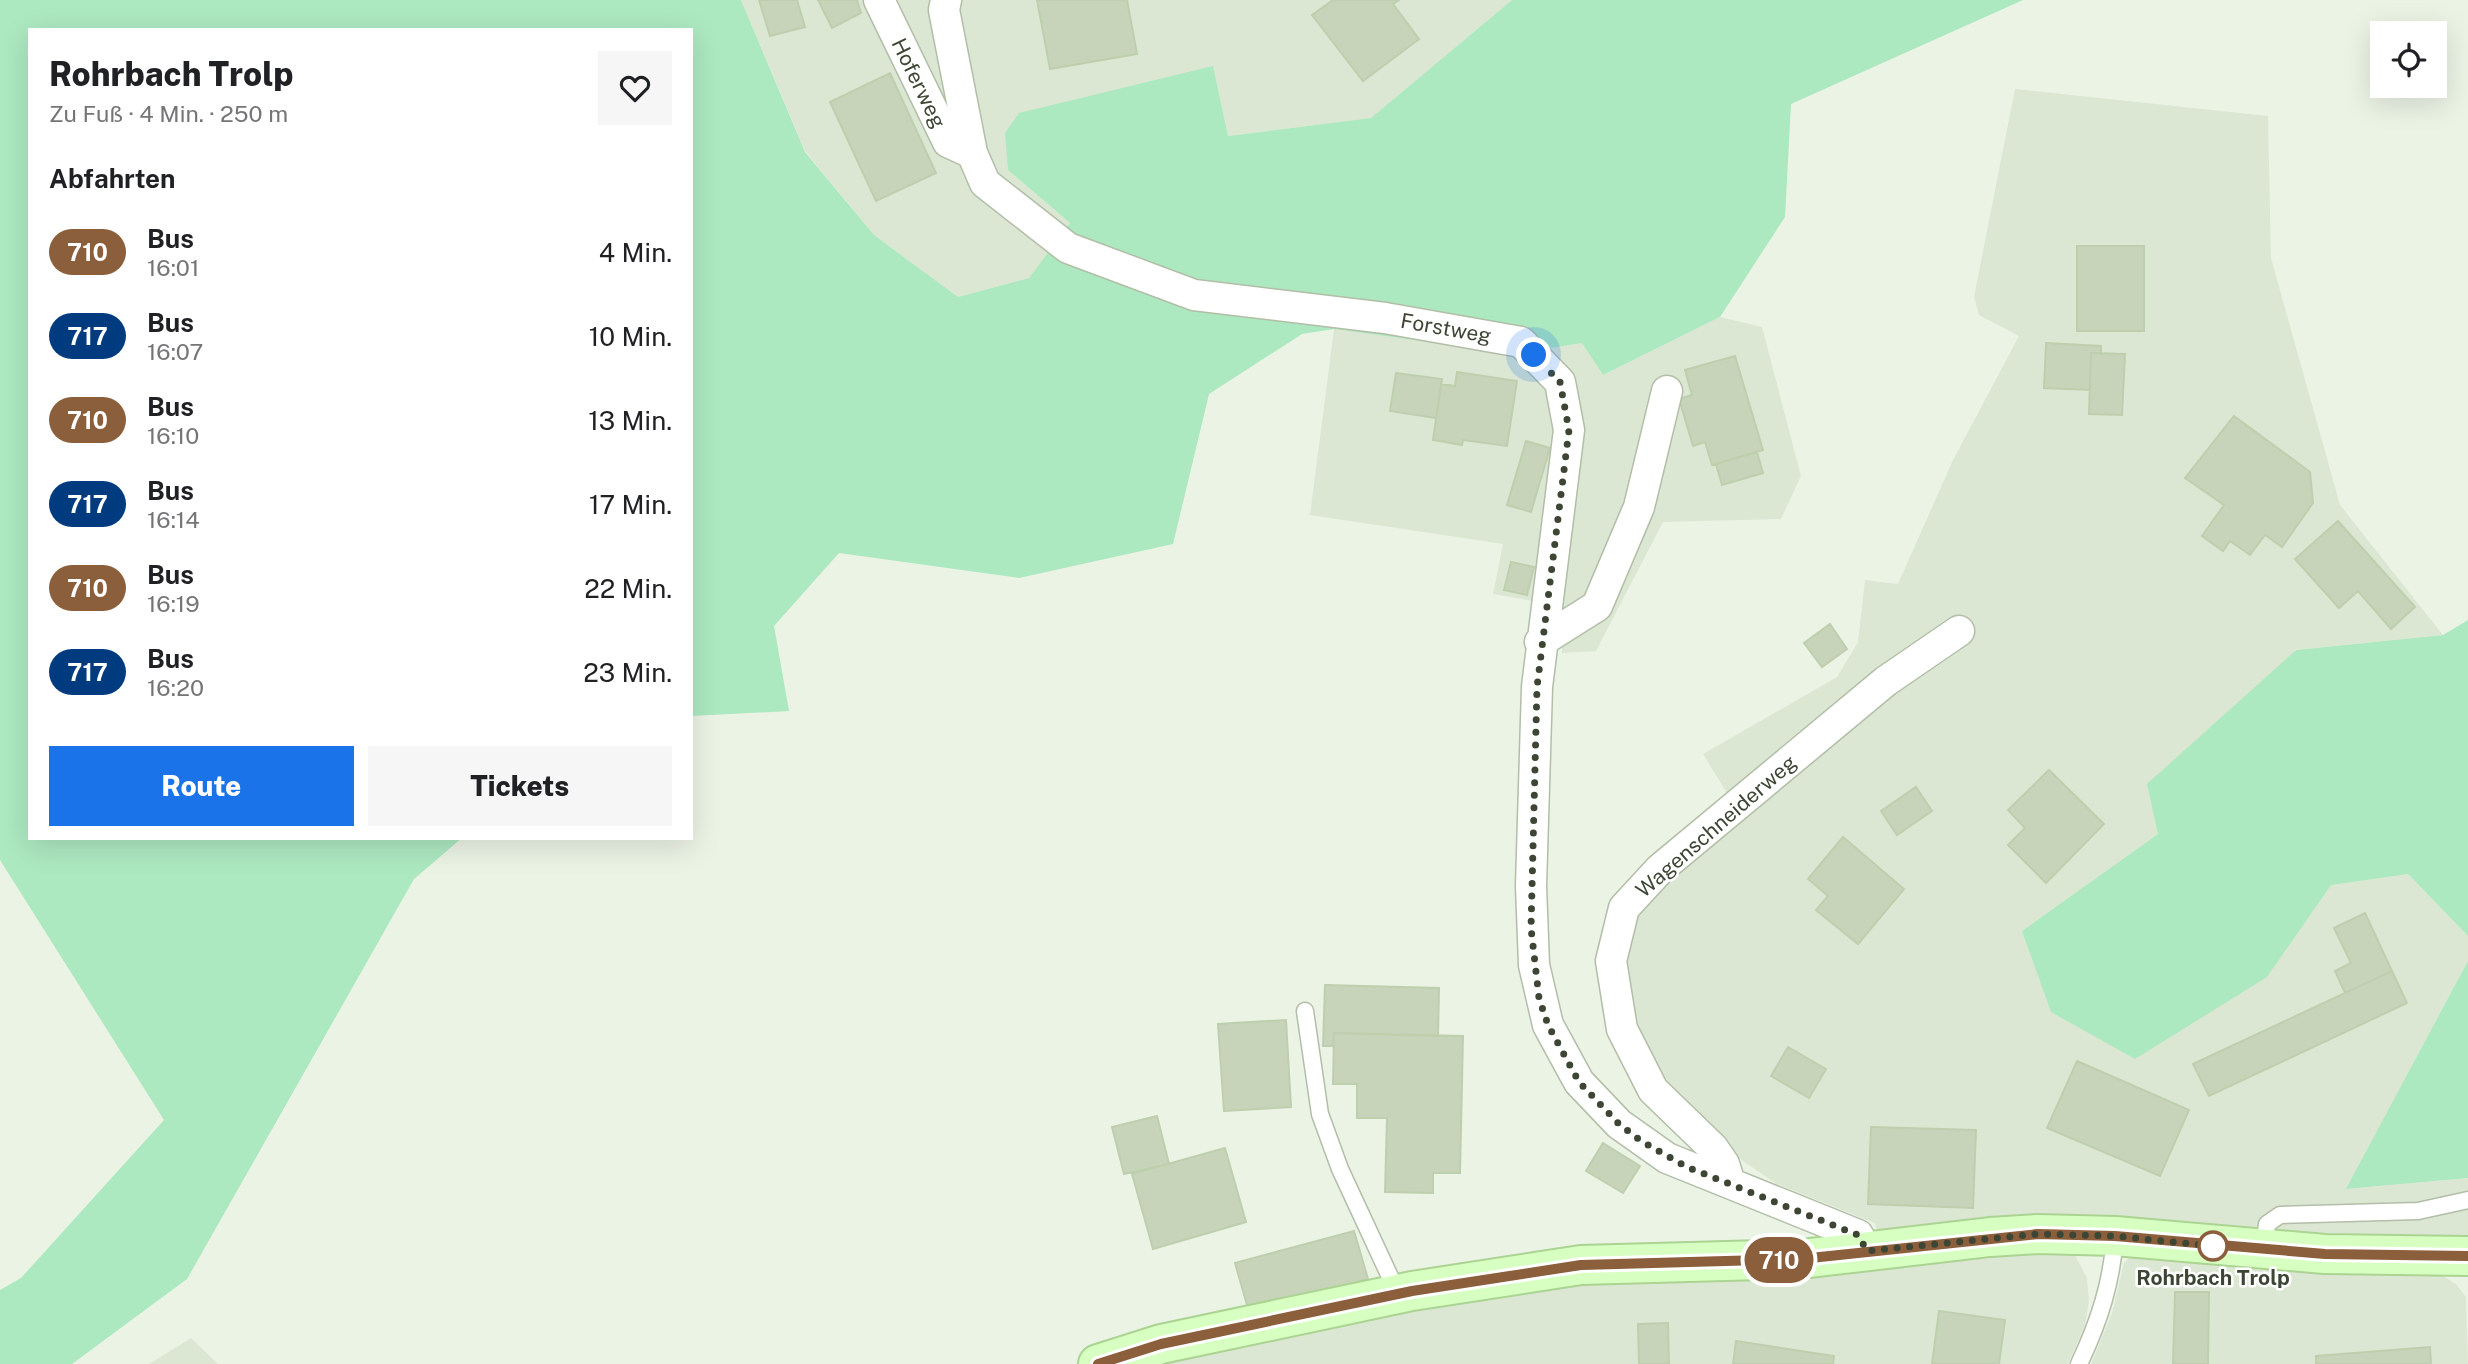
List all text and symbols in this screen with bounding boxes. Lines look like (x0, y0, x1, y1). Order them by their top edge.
map controls (2370, 21, 2447, 98)
button: locate (2370, 21, 2447, 98)
street label: Hoferweg (886, 34, 952, 132)
button: heart (598, 51, 672, 125)
text: Rohrbach Trolp (49, 55, 293, 93)
text: Zu Fuß · 4 Min. · 250 m (49, 100, 288, 127)
text: Abfahrten (49, 163, 175, 194)
text: Bus (147, 223, 194, 254)
text: 4 Min. (599, 237, 672, 268)
text: 710 (67, 238, 108, 266)
text: 16:01 (147, 254, 199, 281)
text: Bus (147, 307, 194, 338)
street label: Forstweg (1399, 308, 1493, 348)
text: 10 Min. (589, 321, 672, 352)
text: 717 (67, 322, 108, 350)
your location (1516, 337, 1551, 372)
text: 16:07 (147, 338, 203, 365)
text: Bus (147, 391, 194, 422)
text: 13 Min. (588, 405, 672, 436)
text: 710 (67, 406, 108, 434)
text: 16:10 (147, 422, 199, 449)
text: Bus (147, 475, 194, 506)
text: 17 Min. (589, 489, 672, 520)
text: 717 (67, 490, 108, 518)
text: 16:14 (147, 506, 200, 533)
text: Bus (147, 559, 194, 590)
text: 22 Min. (584, 573, 672, 604)
text: 710 (67, 574, 108, 602)
text: 16:19 (147, 590, 200, 617)
text: Bus (147, 643, 194, 674)
text: 23 Min. (583, 657, 672, 688)
text: 717 (67, 658, 108, 686)
text: 16:20 (147, 674, 204, 701)
button: Route (49, 746, 354, 826)
button: Tickets (368, 746, 672, 826)
street label: Wagenschneiderweg (1631, 749, 1801, 903)
marker: Rohrbach Trolp (2198, 1231, 2228, 1261)
line badge: 710 (1739, 1237, 1819, 1283)
text: 710 (1759, 1246, 1800, 1274)
place label: Rohrbach Trolp (2136, 1265, 2290, 1290)

